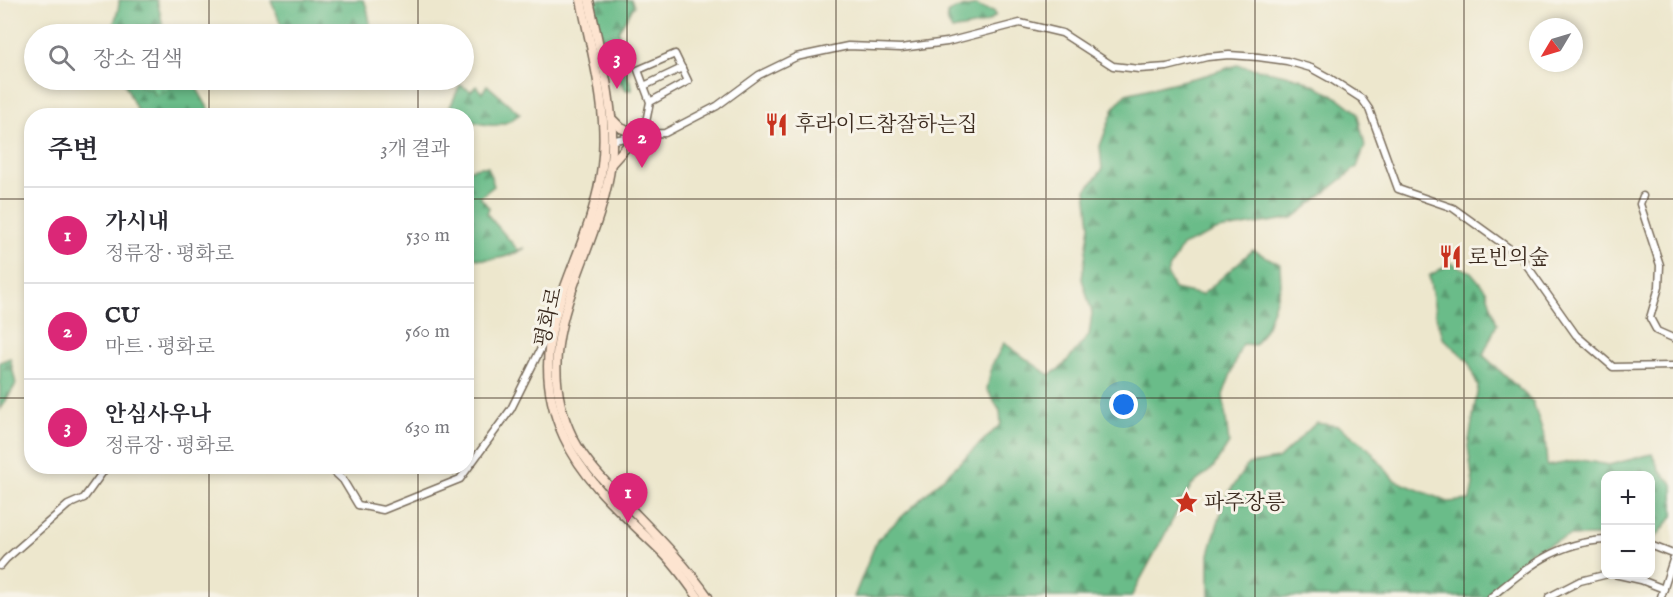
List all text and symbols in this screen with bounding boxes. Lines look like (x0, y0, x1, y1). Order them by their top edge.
north arrow (1529, 18, 1583, 72)
search box (24, 24, 474, 90)
pin: 3 (598, 40, 636, 89)
icon: search (45, 41, 78, 74)
text: 장소 검색 (93, 46, 183, 74)
restaurant icon: 후라이드참잘하는집 (764, 111, 790, 137)
place label: 후라이드참잘하는집 (795, 112, 978, 139)
pin: 2 (622, 118, 662, 168)
text: 주변 (48, 134, 98, 167)
text: 3개 결과 (380, 137, 450, 162)
text: 가시내 (105, 209, 169, 237)
text: 1 (64, 223, 71, 248)
text: 530 m (406, 223, 450, 248)
text: 정류장 · 평화로 (105, 242, 234, 267)
restaurant icon: 로빈의숲 (1437, 244, 1463, 270)
place label: 로빈의숲 (1468, 245, 1549, 272)
street label: 평화로 (529, 285, 569, 350)
text: CU (105, 302, 139, 330)
text: 2 (63, 319, 72, 344)
text: 560 m (405, 319, 450, 344)
text: 마트 · 평화로 (105, 335, 215, 360)
your location (1109, 390, 1138, 419)
text: 안심사우나 (105, 401, 211, 429)
text: 3 (64, 415, 71, 440)
text: 630 m (404, 415, 450, 440)
text: 정류장 · 평화로 (105, 434, 234, 459)
map controls (1601, 471, 1655, 579)
button: + (1601, 471, 1655, 525)
pin: 1 (608, 474, 648, 523)
place icon: 파주장릉 (1173, 489, 1199, 515)
place label: 파주장릉 (1204, 490, 1285, 517)
button: − (1601, 525, 1655, 579)

